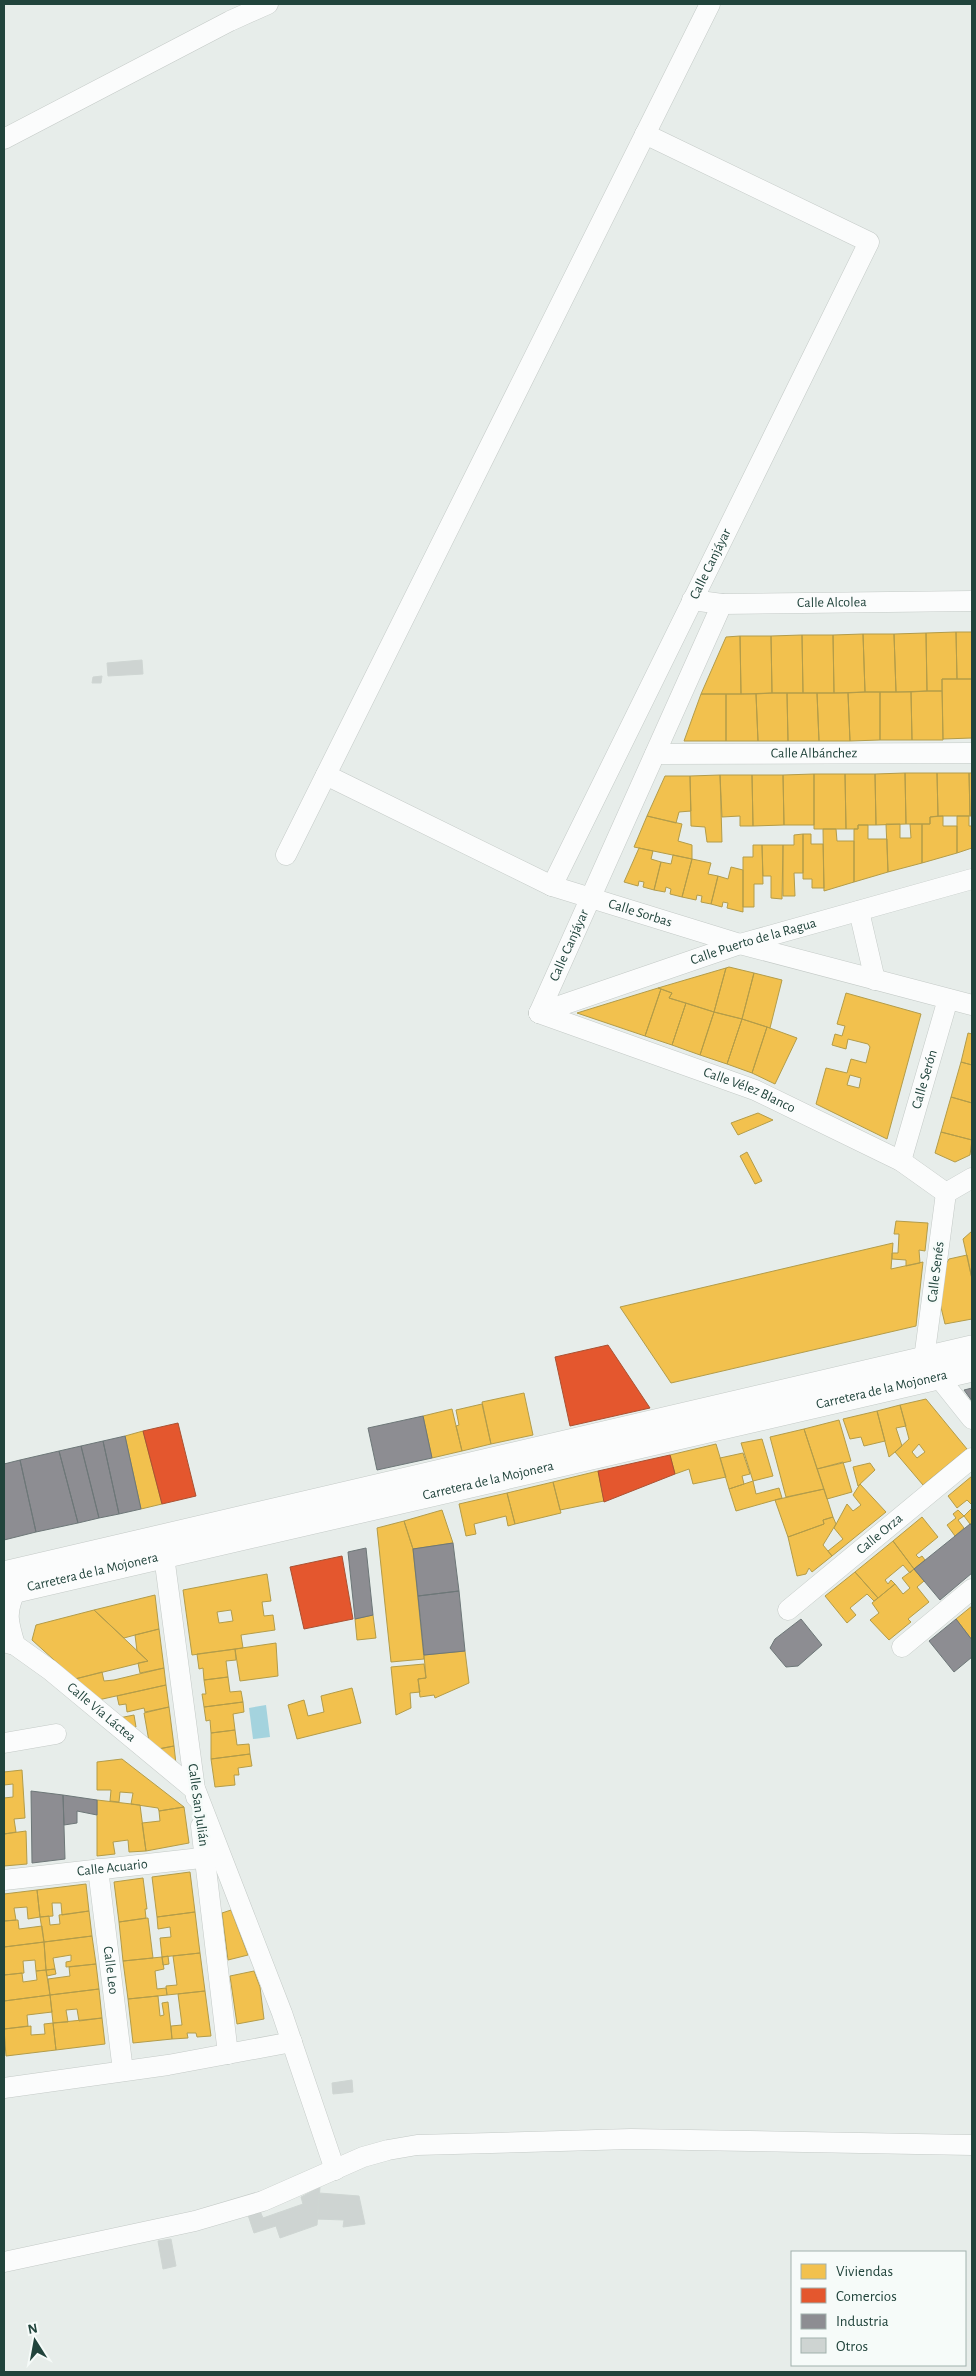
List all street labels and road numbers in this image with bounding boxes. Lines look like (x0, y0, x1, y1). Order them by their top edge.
street label: Calle Canjáyar (687, 526, 734, 602)
street label: Calle Alcolea (797, 595, 867, 610)
street label: Calle Albánchez (771, 746, 858, 761)
street label: Calle Sorbas (607, 897, 674, 930)
street label: Calle Canjáyar (547, 907, 592, 983)
street label: Calle Puerto de la Ragua (689, 916, 818, 967)
street label: Calle Serón (909, 1048, 940, 1110)
street label: Calle Vélez Blanco (701, 1065, 797, 1115)
street label: Calle Senés (925, 1241, 947, 1303)
street label: Carretera de la Mojonera (815, 1368, 949, 1412)
street label: Carretera de la Mojonera (421, 1459, 556, 1503)
street label: Calle Orza (854, 1511, 906, 1557)
street label: Carretera de la Mojonera (26, 1550, 160, 1594)
street label: Calle Vía Láctea (64, 1680, 139, 1745)
street label: Calle San Julián (185, 1763, 211, 1847)
street label: Calle Acuario (76, 1857, 148, 1879)
street label: Calle Leo (101, 1945, 120, 1995)

